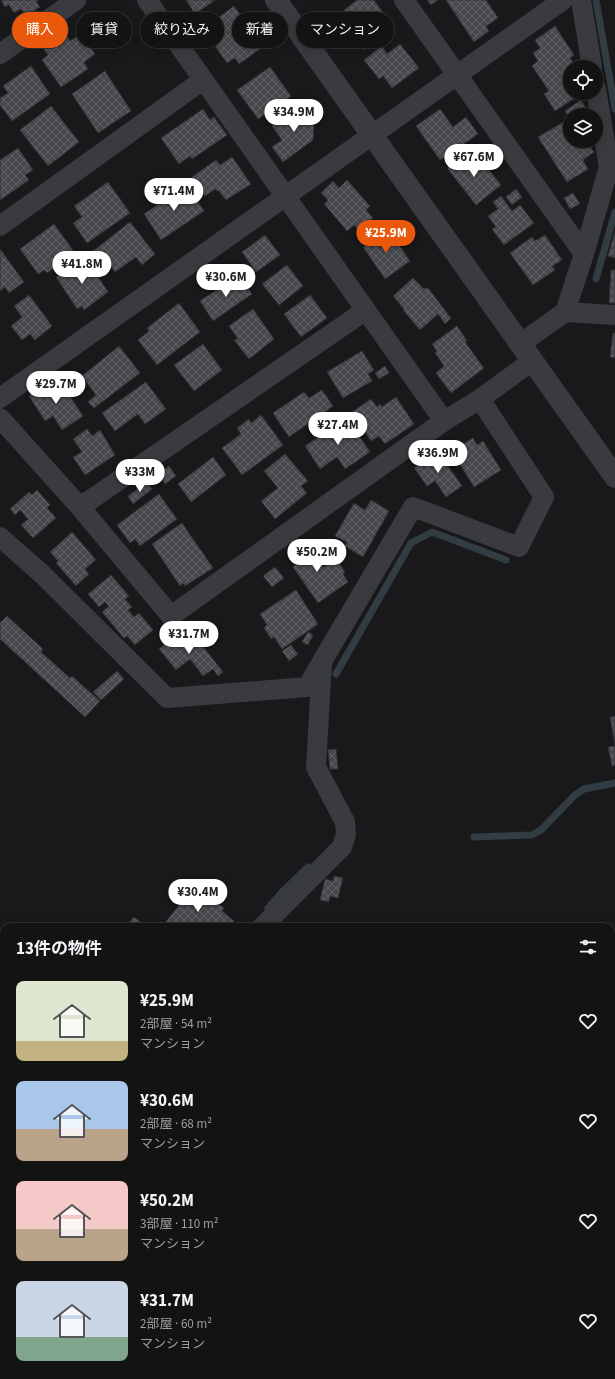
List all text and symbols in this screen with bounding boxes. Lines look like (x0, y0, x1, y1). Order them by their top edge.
chip: 購入 (12, 12, 68, 48)
chip: 賃貸 (76, 12, 132, 48)
chip: 絞り込み (140, 12, 224, 48)
chip: 新着 (232, 12, 288, 48)
chip: マンション (296, 12, 394, 48)
map controls (563, 60, 603, 148)
button: locate (563, 60, 603, 100)
pin: ¥34.9M (261, 99, 327, 133)
text: ¥34.9M (273, 103, 315, 121)
button: layers (563, 108, 603, 148)
pin: ¥67.6M (441, 144, 507, 178)
text: ¥67.6M (453, 148, 495, 166)
pin: ¥71.4M (141, 178, 207, 212)
text: ¥71.4M (153, 182, 195, 200)
pin: ¥25.9M (353, 220, 419, 254)
text: ¥25.9M (365, 224, 407, 242)
pin: ¥41.8M (49, 251, 115, 285)
text: ¥41.8M (61, 255, 103, 273)
pin: ¥30.6M (193, 264, 259, 298)
text: ¥30.6M (205, 268, 247, 286)
pin: ¥29.7M (23, 371, 89, 405)
text: ¥29.7M (35, 375, 77, 393)
pin: ¥27.4M (305, 412, 371, 446)
text: ¥27.4M (317, 416, 359, 434)
pin: ¥36.9M (405, 440, 471, 474)
text: ¥36.9M (417, 444, 459, 462)
pin: ¥33M (116, 459, 164, 493)
text: ¥33M (125, 463, 155, 481)
pin: ¥50.2M (284, 539, 350, 573)
text: ¥50.2M (296, 543, 338, 561)
pin: ¥31.7M (156, 621, 222, 655)
text: ¥31.7M (168, 625, 210, 643)
pin: ¥30.4M (165, 879, 231, 913)
text: ¥30.4M (177, 883, 219, 901)
icon: filters (577, 936, 599, 958)
text: 13件の物件 (16, 937, 102, 961)
text: ¥25.9M (140, 989, 194, 1013)
icon: home (48, 997, 96, 1045)
icon: heart (577, 1010, 599, 1032)
text: 2部屋 · 54 m² (140, 1015, 212, 1033)
text: マンション (140, 1035, 205, 1053)
text: ¥30.6M (140, 1089, 194, 1113)
icon: home (48, 1097, 96, 1145)
icon: heart (577, 1110, 599, 1132)
text: 2部屋 · 68 m² (140, 1115, 212, 1133)
text: マンション (140, 1135, 205, 1153)
text: ¥50.2M (140, 1189, 194, 1213)
icon: home (48, 1197, 96, 1245)
icon: heart (577, 1210, 599, 1232)
text: 3部屋 · 110 m² (140, 1215, 218, 1233)
text: マンション (140, 1235, 205, 1253)
text: ¥31.7M (140, 1289, 194, 1313)
icon: home (48, 1297, 96, 1345)
icon: heart (577, 1310, 599, 1332)
text: 2部屋 · 60 m² (140, 1315, 212, 1333)
text: マンション (140, 1335, 205, 1353)

